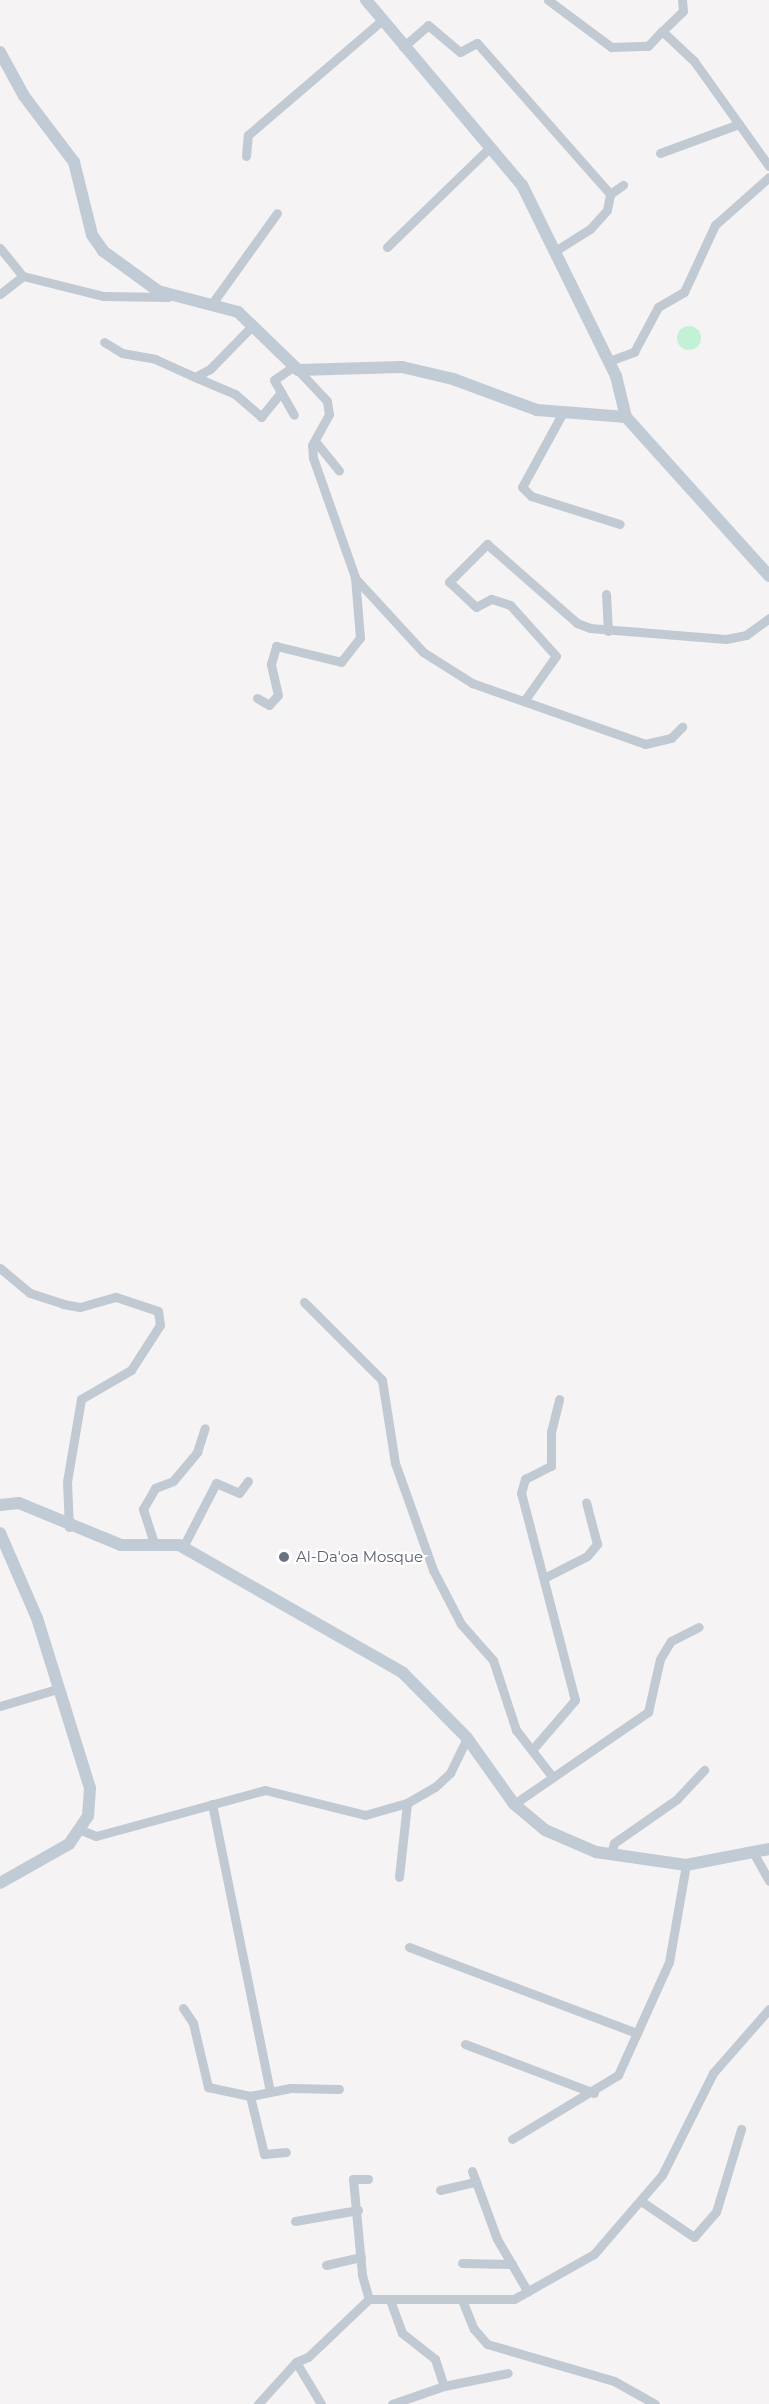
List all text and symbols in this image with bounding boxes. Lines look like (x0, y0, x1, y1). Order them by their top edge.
place label: Al-Da'oa Mosque (296, 1548, 423, 1566)
marker: Al-Da'oa Mosque (277, 1550, 291, 1564)

